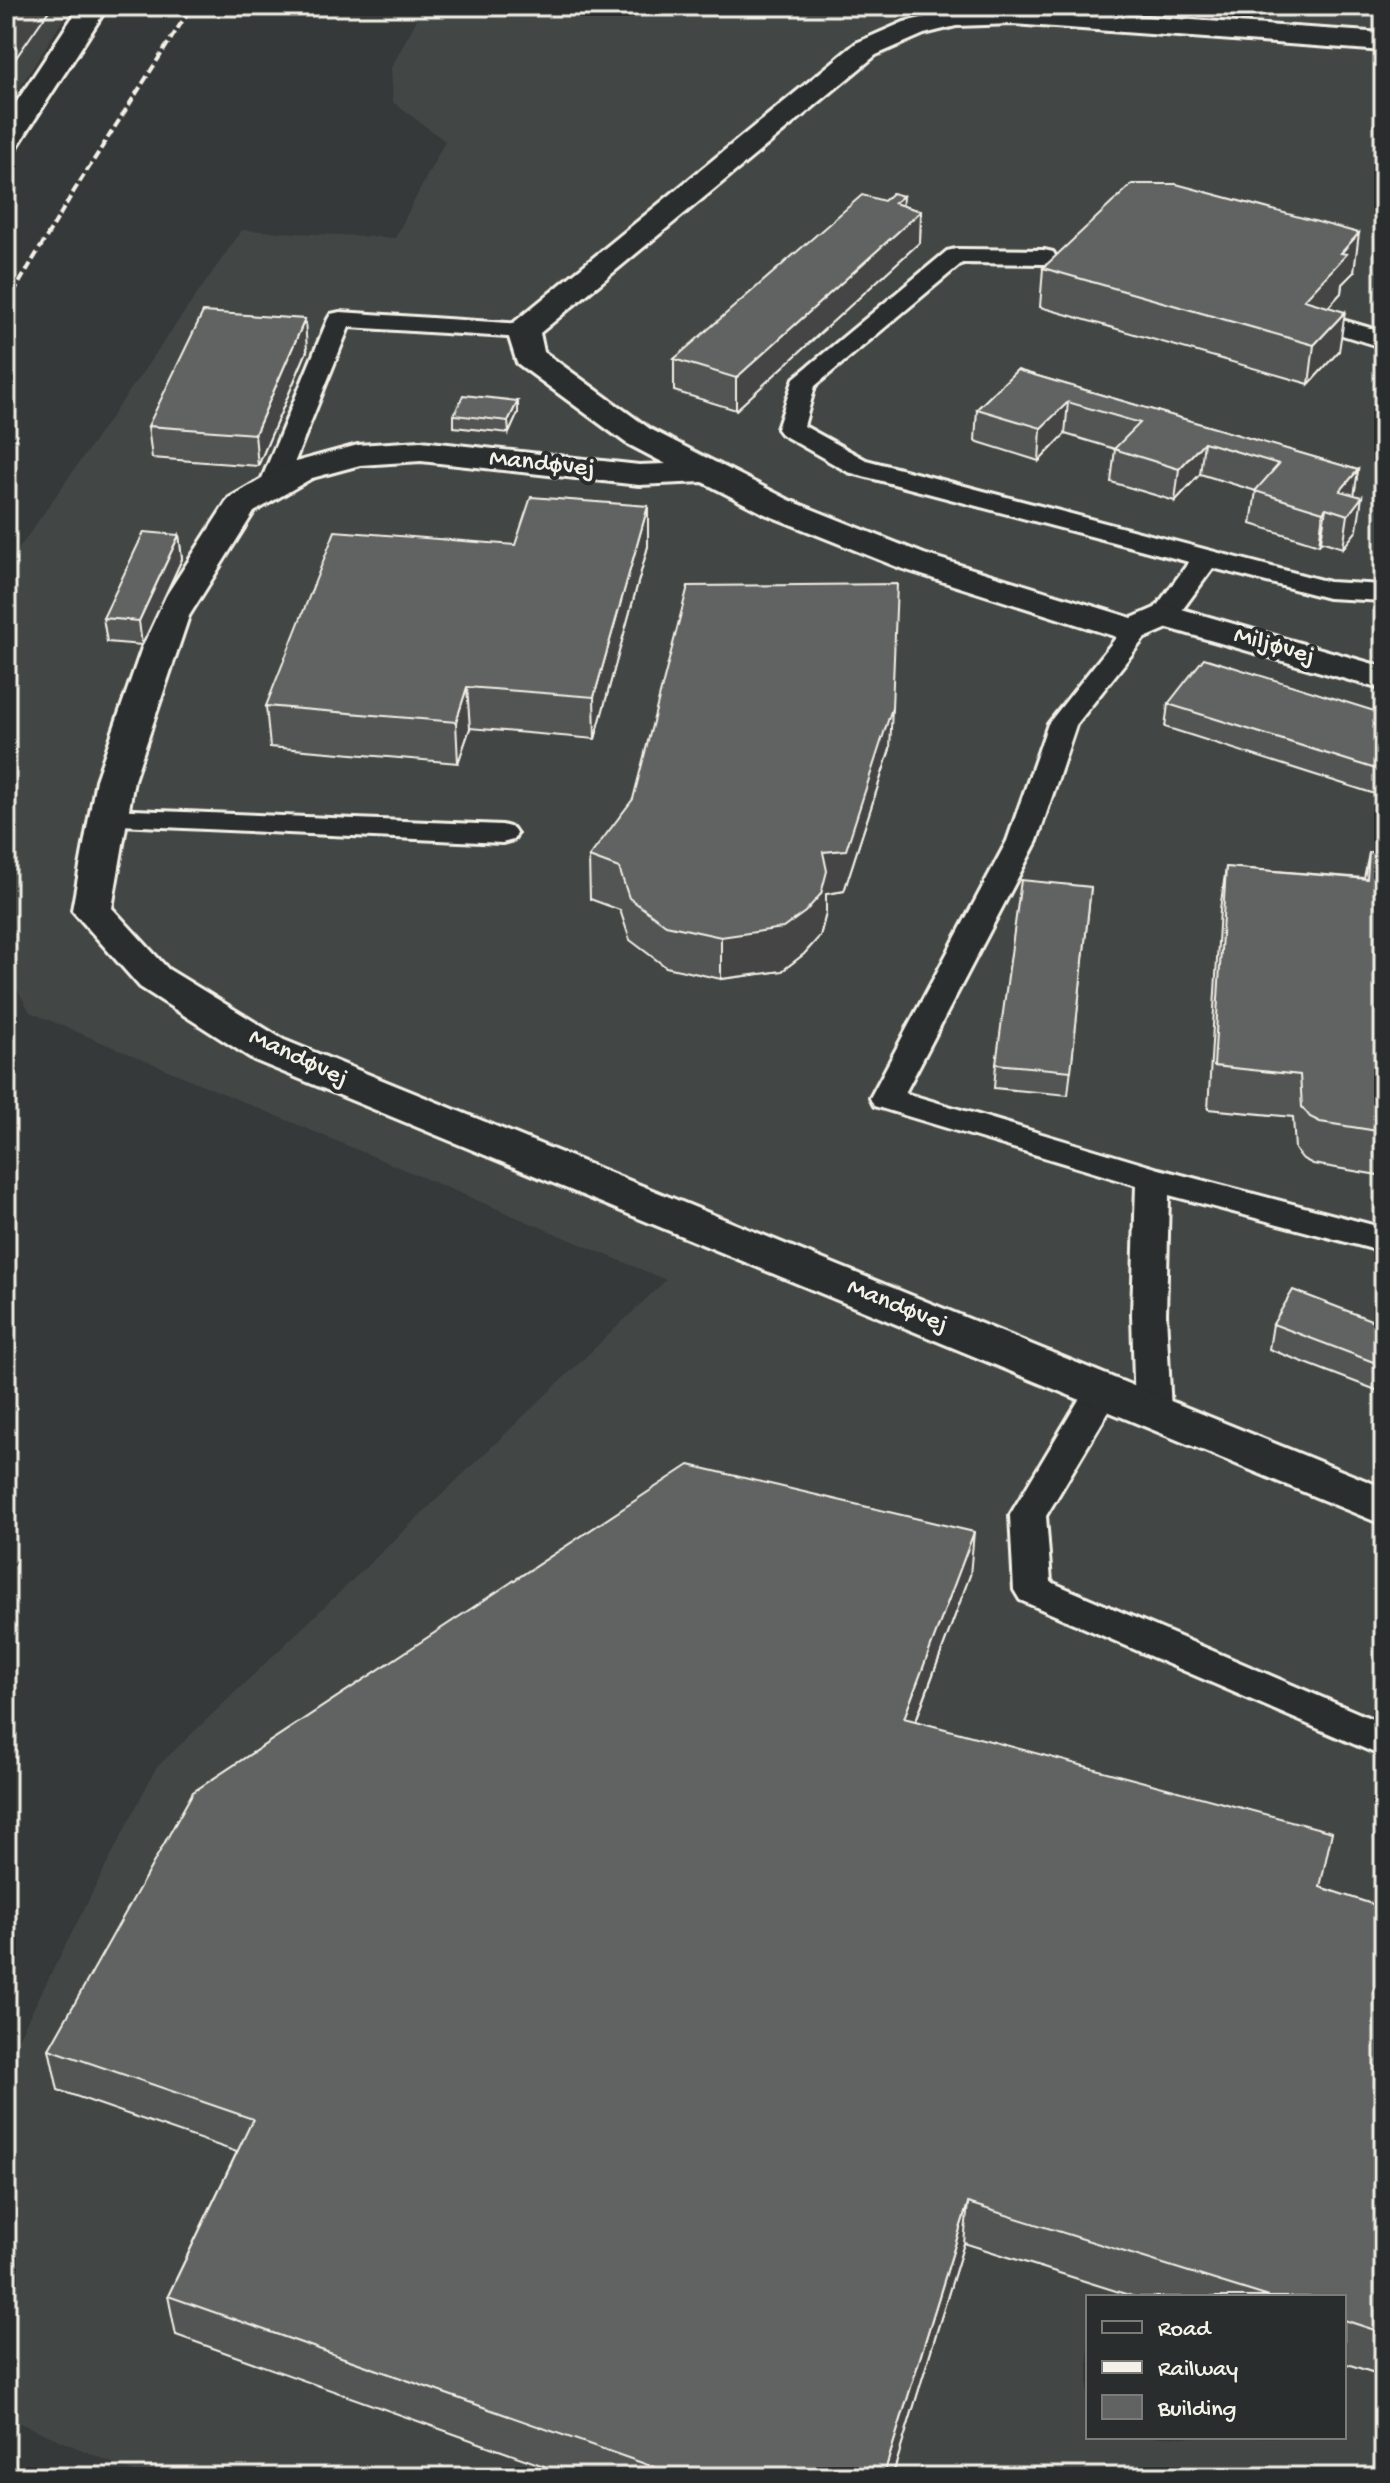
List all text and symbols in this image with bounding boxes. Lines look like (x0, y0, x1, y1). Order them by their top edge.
street label: Mandøvej (488, 444, 596, 486)
street label: Miljøvej (1230, 621, 1318, 673)
street label: Mandøvej (243, 1023, 353, 1095)
street label: Mandøvej (842, 1273, 952, 1341)
legend (1086, 2295, 1346, 2439)
text: Road (1158, 2316, 1212, 2345)
text: Railway (1158, 2356, 1238, 2385)
text: Building (1157, 2396, 1236, 2425)

